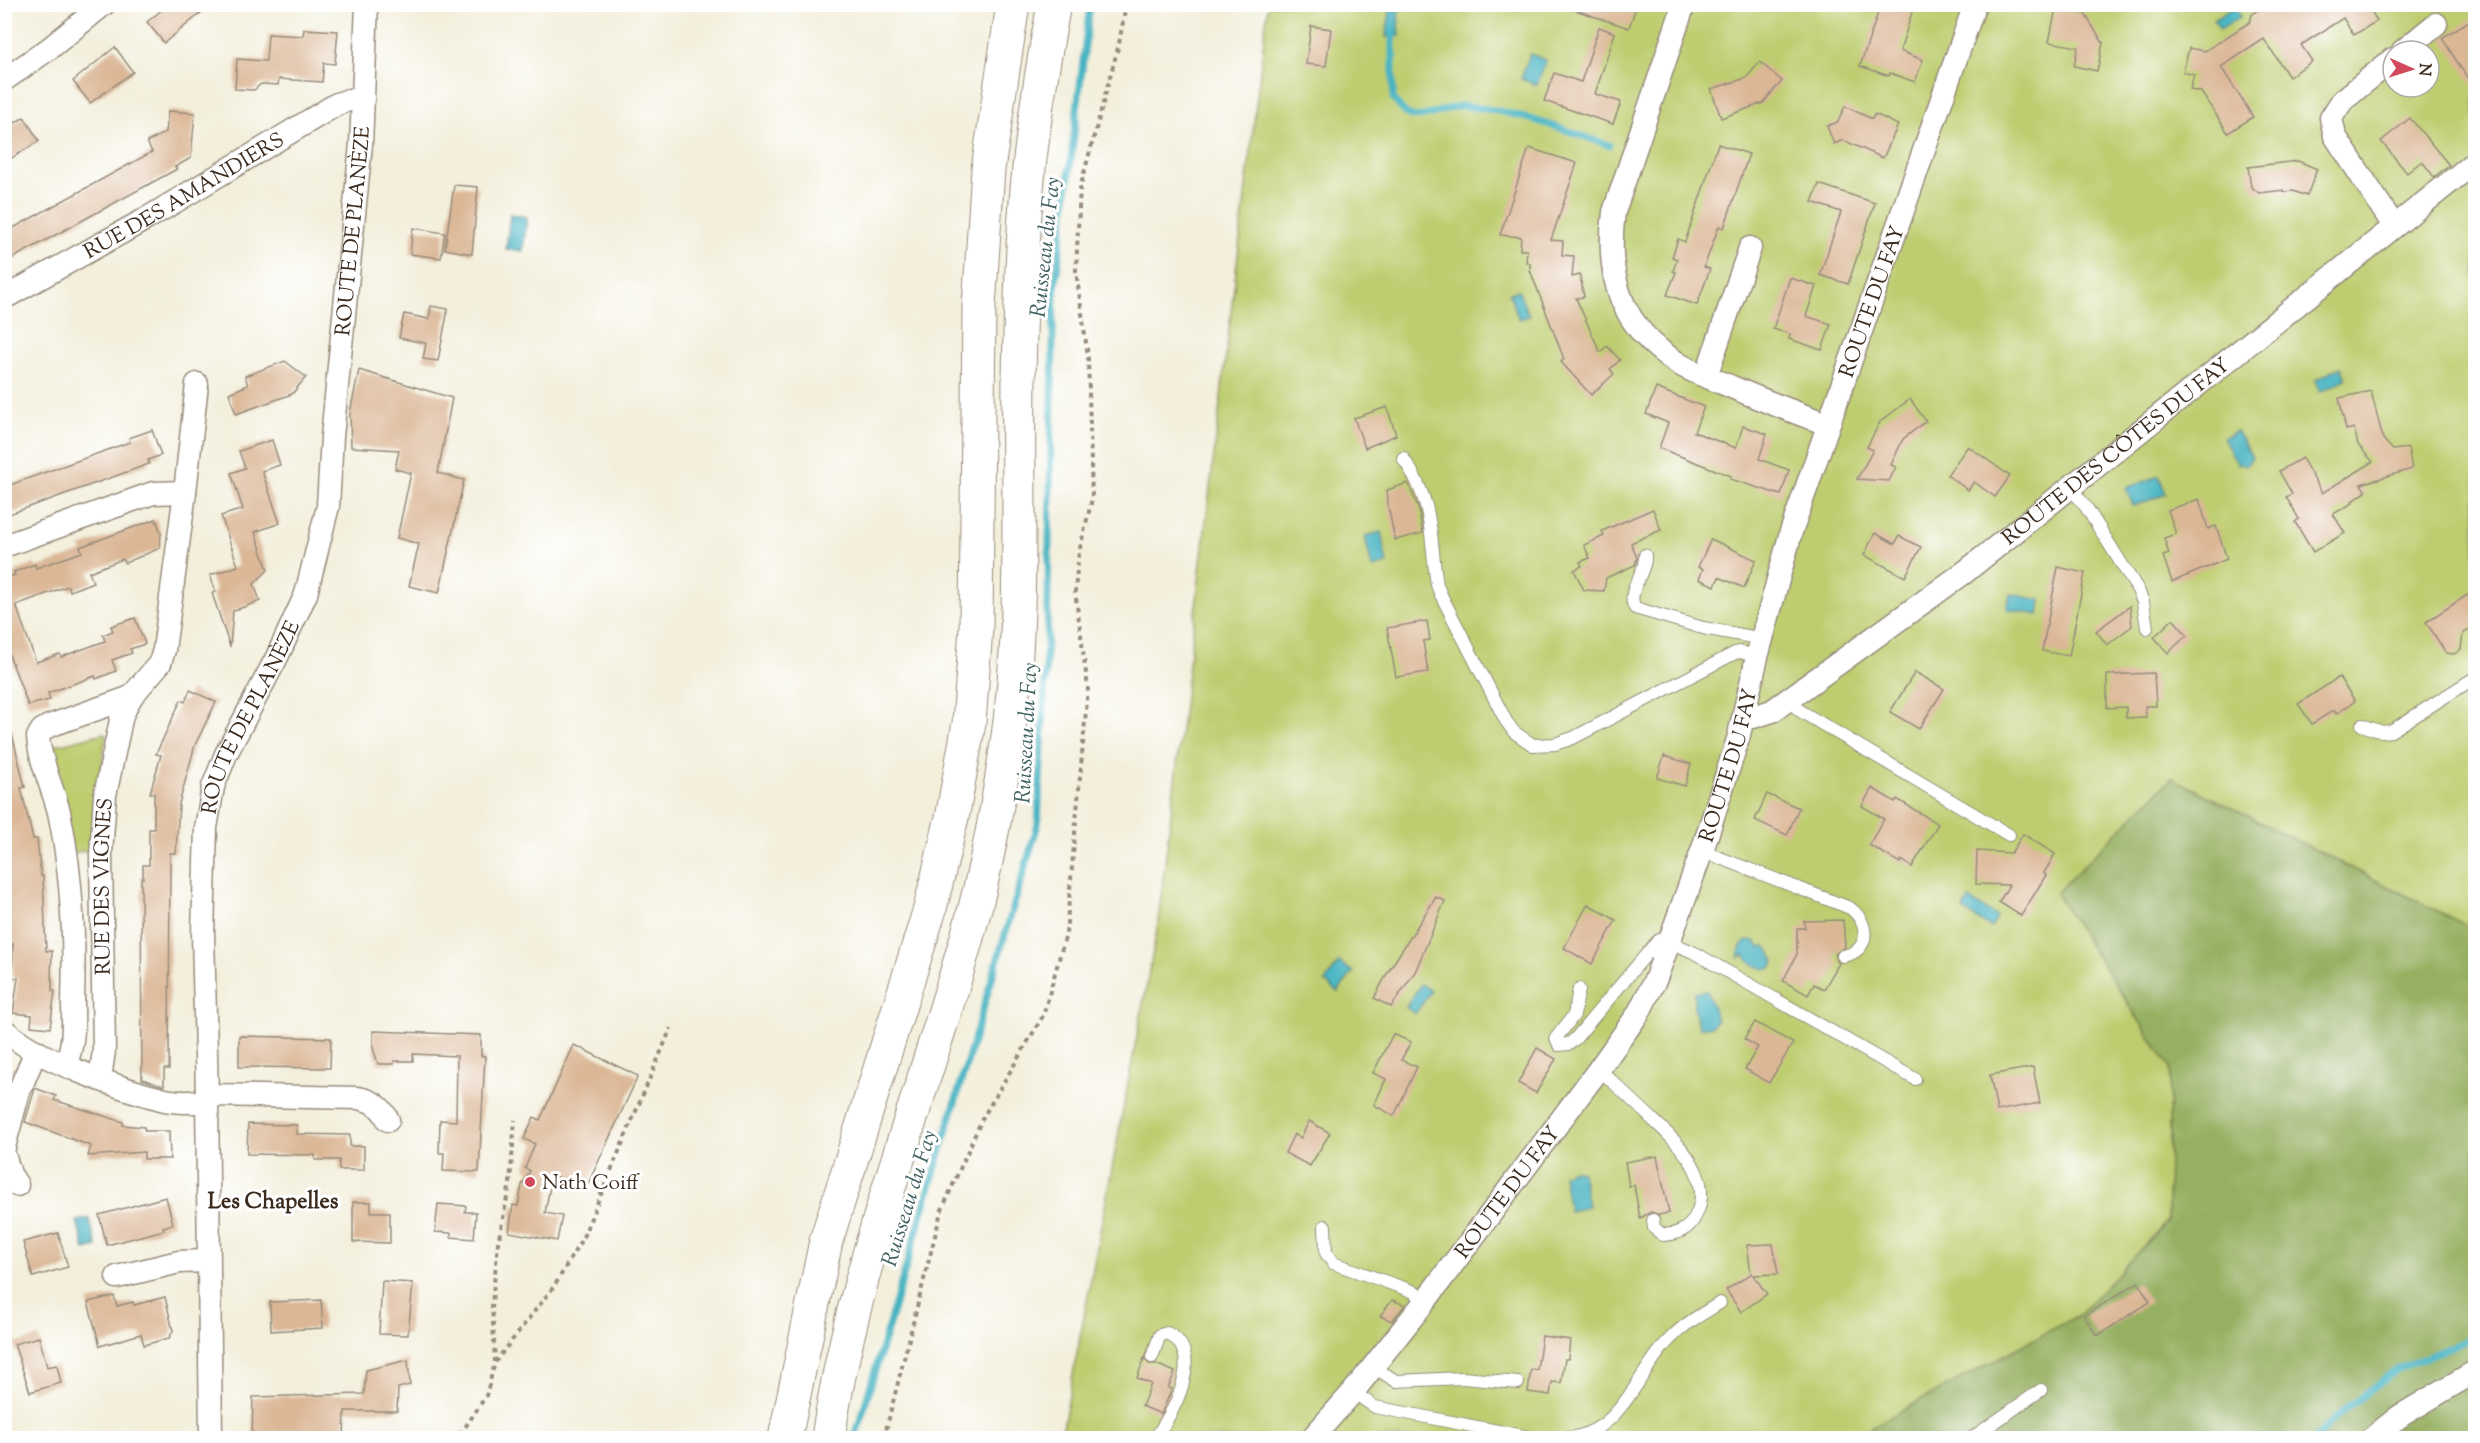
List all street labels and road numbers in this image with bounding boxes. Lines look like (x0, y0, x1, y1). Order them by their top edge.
street label: ROUTE DE PLANÈZE (329, 125, 379, 338)
street label: RUE DES AMANDIERS (79, 126, 291, 268)
street label: ROUTE DU FAY (1833, 222, 1914, 382)
street label: ROUTE DES CÔTES DU FAY (1996, 352, 2237, 554)
street label: ROUTE DE PLANÈZE (196, 616, 309, 817)
street label: ROUTE DU FAY (1693, 686, 1766, 847)
street label: RUE DES VIGNES (88, 797, 122, 975)
street label: ROUTE DU FAY (1449, 1121, 1568, 1266)

